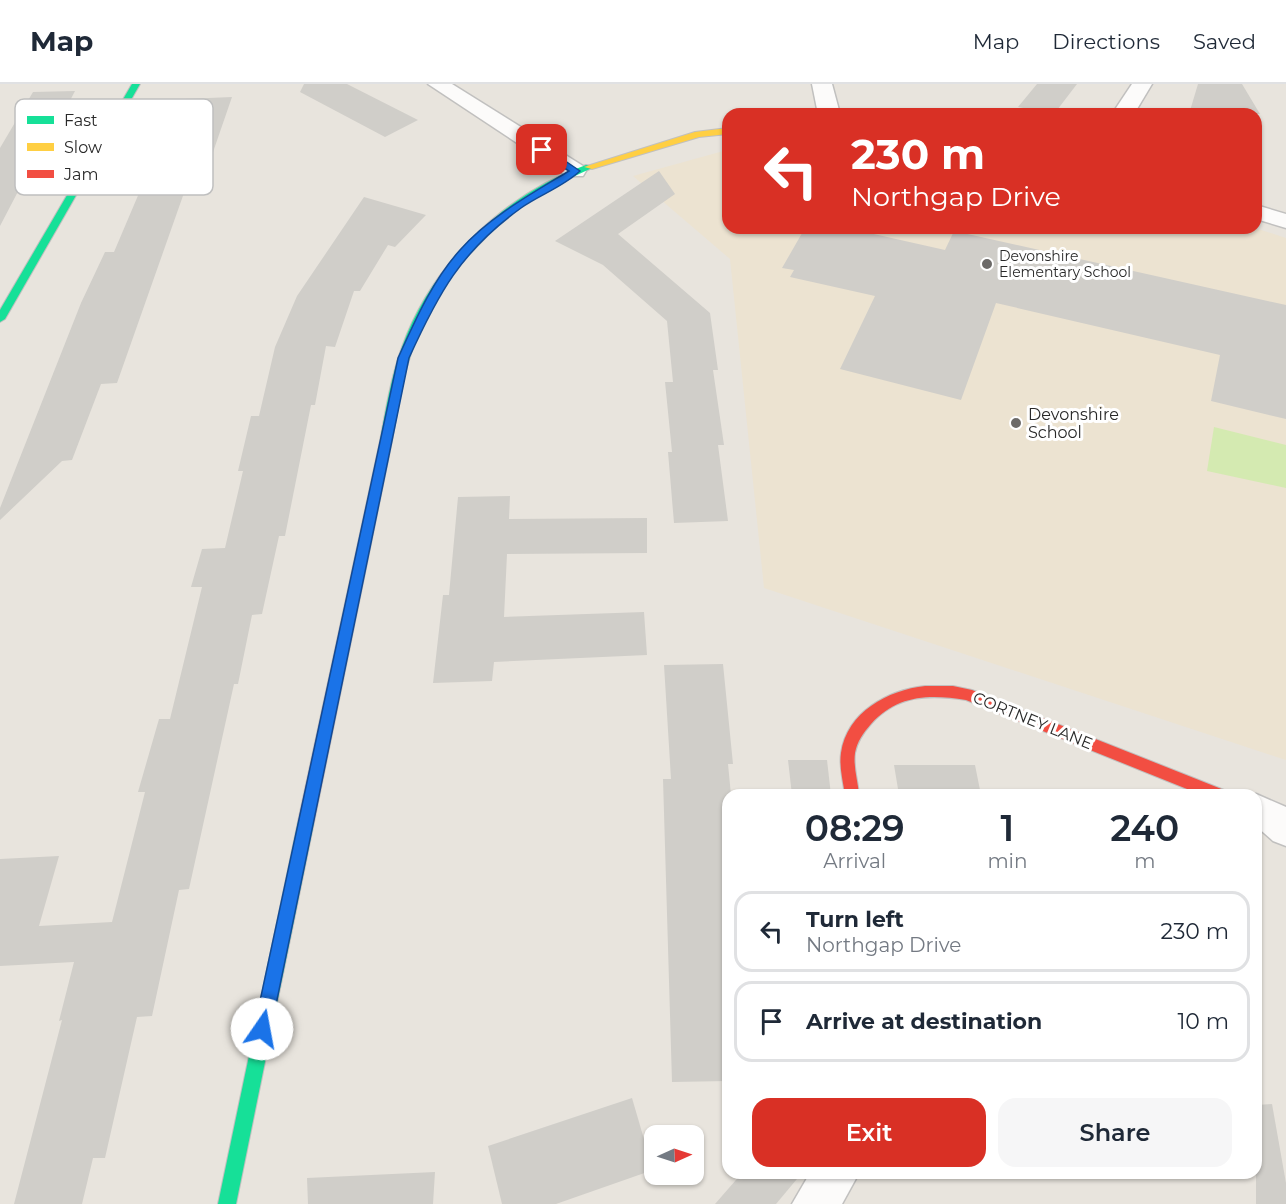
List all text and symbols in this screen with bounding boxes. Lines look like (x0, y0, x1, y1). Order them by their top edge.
text: Map (30, 24, 93, 58)
text: Map (973, 29, 1019, 54)
text: Directions (1052, 29, 1160, 54)
text: Saved (1193, 29, 1256, 54)
legend (15, 99, 213, 195)
text: Fast (64, 111, 98, 130)
pin (516, 124, 567, 175)
text: 230 m (851, 128, 985, 180)
icon: left (752, 132, 830, 210)
icon: arrive (525, 133, 558, 166)
text: Slow (64, 138, 102, 157)
text: Jam (63, 165, 98, 184)
text: Northgap Drive (851, 180, 1061, 213)
place label: Devonshire Elementary School (999, 247, 1131, 281)
marker: Devonshire Elementary School (980, 257, 994, 271)
place label: Devonshire School (1028, 405, 1119, 442)
marker: Devonshire School (1009, 416, 1023, 430)
street label: CORTNEY LANE (970, 688, 1095, 753)
text: 08:29 (805, 806, 905, 850)
text: 1 (1001, 806, 1014, 850)
text: 240 (1110, 806, 1179, 850)
text: Arrival (823, 849, 886, 873)
text: min (987, 849, 1028, 873)
text: m (1134, 849, 1155, 873)
text: Turn left (806, 906, 904, 933)
icon: left (755, 915, 788, 948)
text: 230 m (1160, 918, 1229, 945)
text: Northgap Drive (806, 933, 961, 957)
position arrow (230, 997, 294, 1061)
icon: arrive (755, 1005, 788, 1038)
text: Arrive at destination (806, 1008, 1042, 1035)
text: 10 m (1177, 1008, 1229, 1035)
button: Exit (752, 1098, 986, 1167)
button: Share (998, 1098, 1232, 1167)
north arrow (644, 1125, 704, 1185)
map controls (644, 1125, 704, 1185)

